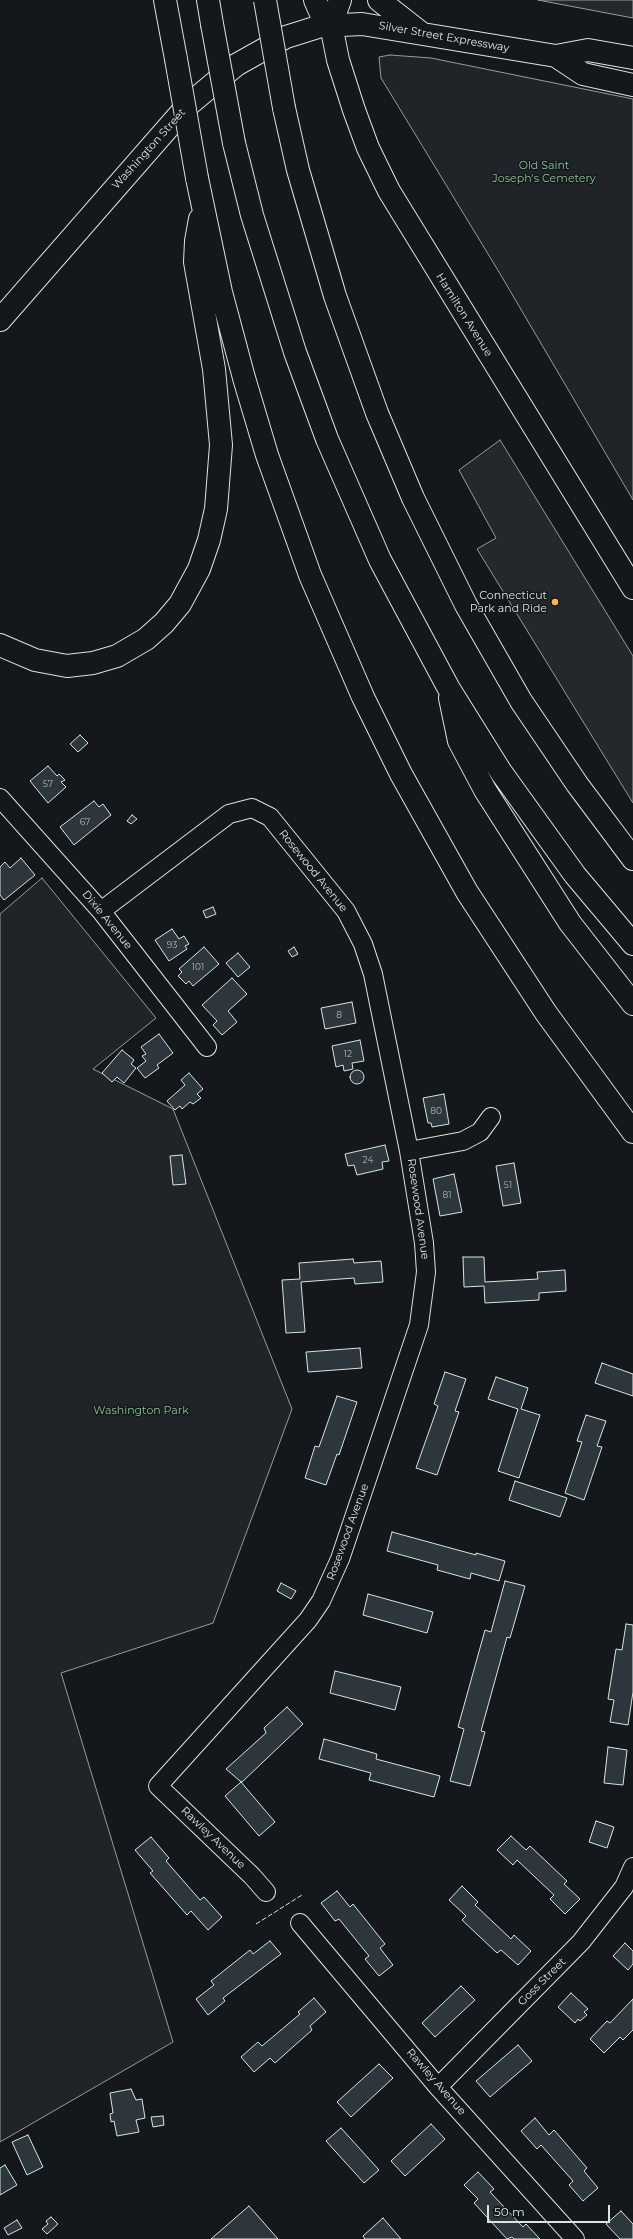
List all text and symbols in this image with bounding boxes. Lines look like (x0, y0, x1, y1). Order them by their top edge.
street label: Silver Street Expressway (378, 19, 510, 55)
street label: Washington Street (109, 106, 189, 192)
park label: Old Saint Joseph's Cemetery (492, 159, 596, 185)
street label: Hamilton Avenue (433, 271, 495, 359)
place label: Connecticut Park and Ride (470, 589, 547, 615)
marker: Connecticut Park and Ride (550, 597, 560, 607)
house number: 57 (43, 779, 53, 789)
house number: 67 (80, 817, 90, 827)
street label: Rosewood Avenue (276, 827, 350, 915)
street label: Dixie Avenue (79, 888, 135, 952)
house number: 93 (167, 940, 177, 950)
house number: 101 (192, 962, 204, 972)
house number: 8 (336, 1010, 342, 1020)
house number: 12 (344, 1049, 352, 1059)
house number: 80 (430, 1106, 442, 1116)
house number: 24 (363, 1155, 373, 1165)
street label: Rosewood Avenue (404, 1158, 432, 1260)
house number: 51 (504, 1180, 512, 1190)
house number: 81 (443, 1190, 451, 1200)
park label: Washington Park (93, 1404, 189, 1418)
street label: Rosewood Avenue (324, 1482, 372, 1582)
street label: Rawley Avenue (178, 1804, 248, 1872)
street label: Goss Street (515, 1955, 569, 2009)
street label: Rawley Avenue (404, 2046, 468, 2118)
scale bar (489, 2197, 612, 2223)
text: 50 m (494, 2204, 525, 2219)

